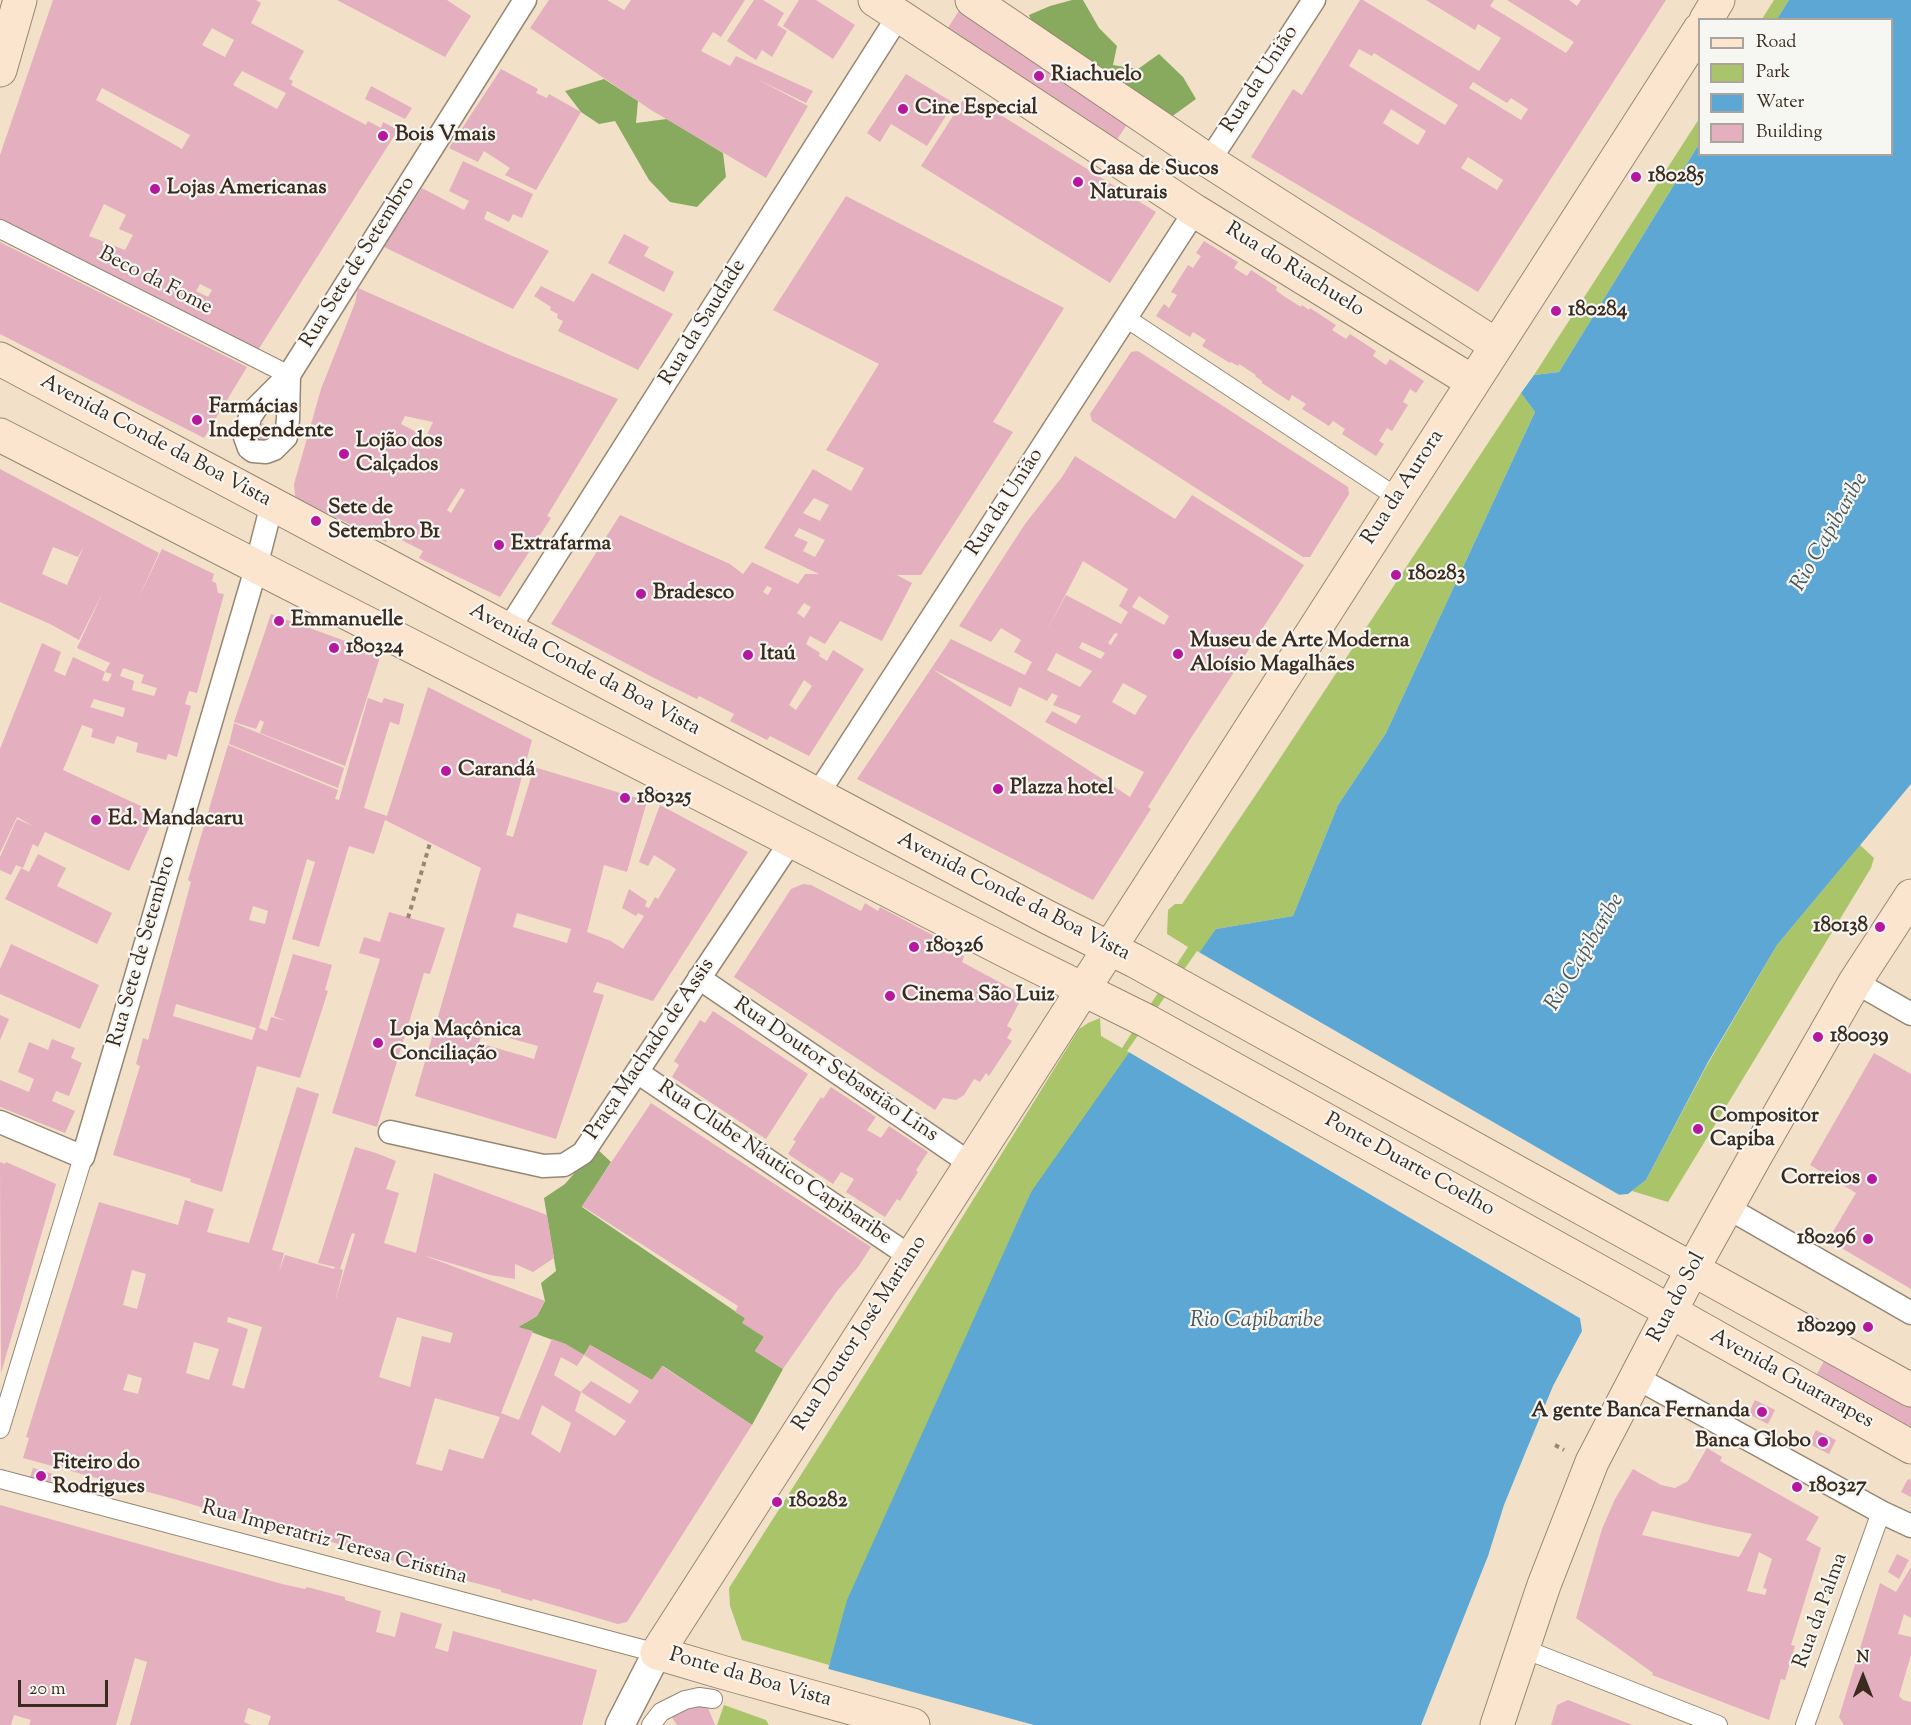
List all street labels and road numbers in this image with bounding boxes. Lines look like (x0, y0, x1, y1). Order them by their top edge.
street label: Rua da União (1217, 22, 1305, 138)
street label: Rua Sete de Setembro (296, 173, 422, 353)
street label: Rua do Riachuelo (1220, 218, 1368, 324)
street label: Beco da Fome (94, 243, 216, 321)
street label: Rua da Saudade (655, 256, 753, 390)
street label: Avenida Conde da Boa Vista (35, 370, 275, 514)
street label: Rua da Aurora (1357, 426, 1451, 550)
street label: Rua da União (962, 445, 1050, 561)
street label: Avenida Conde da Boa Vista (464, 599, 704, 743)
street label: Avenida Conde da Boa Vista (892, 828, 1134, 968)
street label: Rua Sete de Setembro (104, 854, 182, 1050)
street label: Praça Machado de Assis (581, 954, 721, 1146)
street label: Rua Doutor Sebastião Lins (728, 993, 942, 1149)
street label: Rua Clube Náutico Capibaribe (652, 1076, 896, 1252)
street label: Ponte Duarte Coelho (1320, 1109, 1498, 1223)
street label: Rua Doutor José Mariano (788, 1232, 934, 1436)
street label: Rua do Sol (1644, 1249, 1712, 1347)
street label: Avenida Guararapes (1705, 1325, 1877, 1435)
street label: Rua Imperatriz Teresa Cristina (199, 1496, 469, 1592)
street label: Rua da Palma (1789, 1550, 1855, 1672)
street label: Ponte da Boa Vista (666, 1644, 834, 1714)

